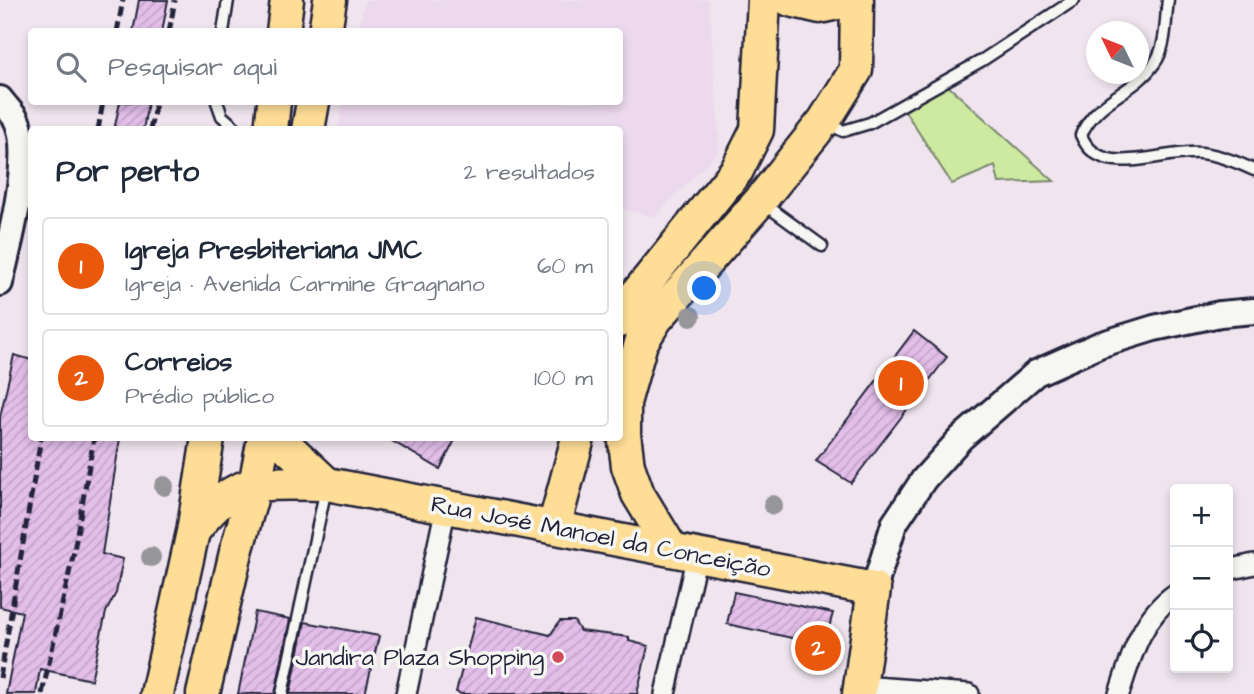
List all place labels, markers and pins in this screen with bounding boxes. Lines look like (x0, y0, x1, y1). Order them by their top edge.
pin: 1 (878, 357, 924, 409)
pin: 2 (795, 622, 841, 674)
place label: Jandira Plaza Shopping (296, 641, 544, 676)
marker: Jandira Plaza Shopping (550, 649, 566, 665)

